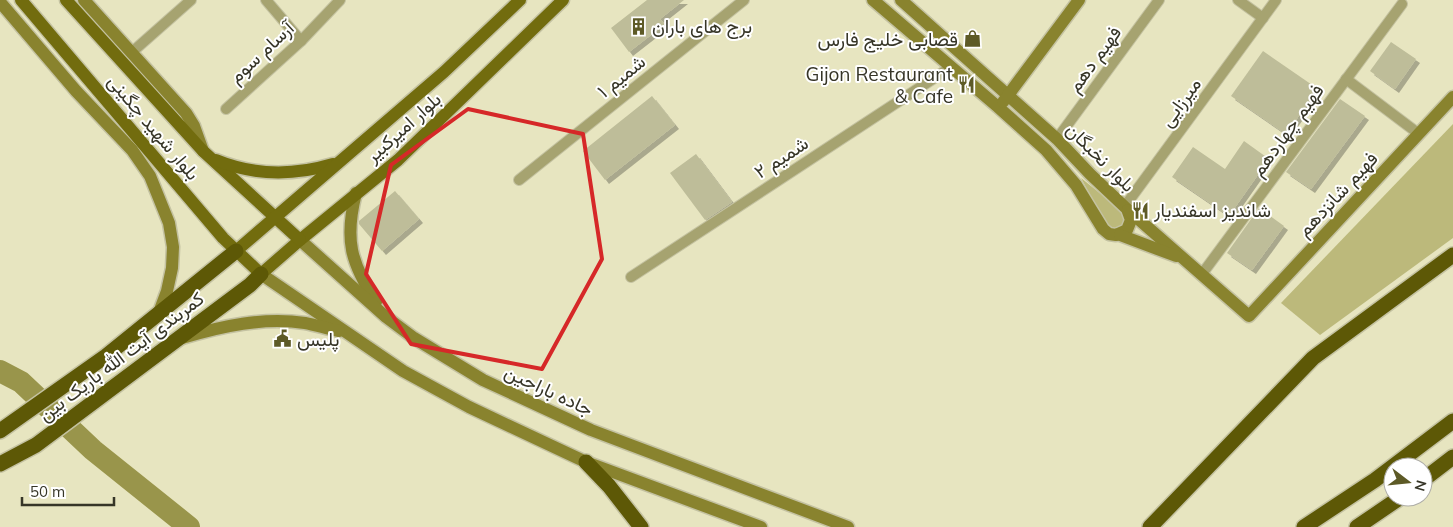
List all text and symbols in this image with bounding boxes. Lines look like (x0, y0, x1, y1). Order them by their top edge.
place label: برج های باران (652, 14, 752, 39)
street label: آرسام سوم (223, 15, 300, 89)
building icon: برج های باران (628, 16, 648, 36)
street label: فهیم دهم (1062, 21, 1127, 98)
place label: قصابی خلیج فارس (818, 27, 958, 53)
shop icon: قصابی خلیج فارس (962, 29, 982, 49)
street label: شمیم ۱ (592, 49, 651, 103)
place label: Gijon Restaurant & Cafe (806, 62, 953, 108)
street label: بلوار شهید چگینی (101, 69, 205, 186)
street label: میرزایی (1154, 73, 1206, 131)
restaurant icon: Gijon Restaurant & Cafe (957, 75, 977, 95)
street label: فهیم چهاردهم (1245, 79, 1330, 182)
street label: بلوار امیرکبیر (359, 87, 446, 168)
street label: بلوار نخبگان (1061, 117, 1141, 197)
street label: شمیم ۲ (749, 131, 813, 184)
street label: فهیم شانزدهم (1292, 146, 1383, 242)
place label: شاندیز اسفندیار (1153, 198, 1271, 222)
restaurant icon: شاندیز اسفندیار (1130, 200, 1150, 220)
street label: کمربندی آیت الله باریک بین (33, 286, 209, 426)
place label: پلیس (297, 327, 339, 353)
public building icon: پلیس (273, 329, 293, 349)
street label: جاده باراجین (501, 359, 597, 421)
north arrow (1383, 457, 1433, 507)
scale bar (22, 474, 115, 506)
text: N (1410, 478, 1431, 493)
text: 50 m (30, 482, 65, 501)

